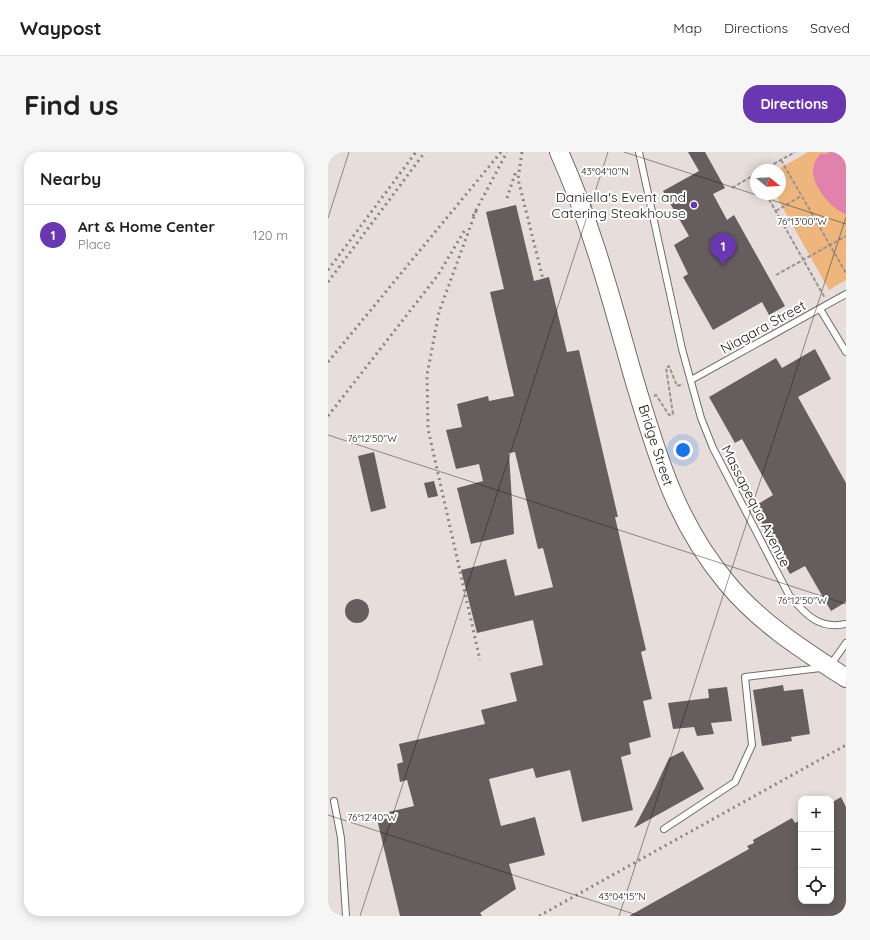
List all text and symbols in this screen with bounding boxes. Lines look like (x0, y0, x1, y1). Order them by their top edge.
text: Waypost (20, 16, 102, 40)
text: Map (673, 19, 702, 37)
text: Directions (724, 19, 788, 37)
text: Saved (810, 19, 850, 37)
button: Directions (743, 85, 846, 123)
text: Find us (24, 87, 118, 122)
north arrow (750, 164, 786, 200)
text: 43°04'10"N (581, 165, 629, 178)
text: Nearby (40, 168, 101, 189)
place label: Daniella's Event and Catering Steakhouse (551, 188, 686, 222)
marker: Daniella's Event and Catering Steakhouse (689, 200, 699, 210)
text: 76°13'00"W (777, 215, 827, 228)
text: Art & Home Center (78, 217, 215, 236)
text: 1 (50, 227, 56, 243)
text: 120 m (253, 227, 288, 243)
pin: 1 (710, 233, 736, 266)
text: Place (78, 236, 111, 252)
street label: Niagara Street (717, 296, 809, 358)
street label: Bridge Street (634, 402, 678, 488)
text: 76°12'50"W (347, 432, 397, 445)
your location (673, 440, 693, 460)
street label: Massapequa Avenue (717, 442, 795, 570)
text: 76°12'50"W (777, 594, 827, 607)
map controls (798, 796, 834, 904)
button: + (798, 796, 834, 832)
text: 76°12'40"W (347, 811, 397, 824)
button: − (798, 832, 834, 868)
button: locate (798, 868, 834, 904)
text: 43°04'15"N (598, 890, 646, 903)

